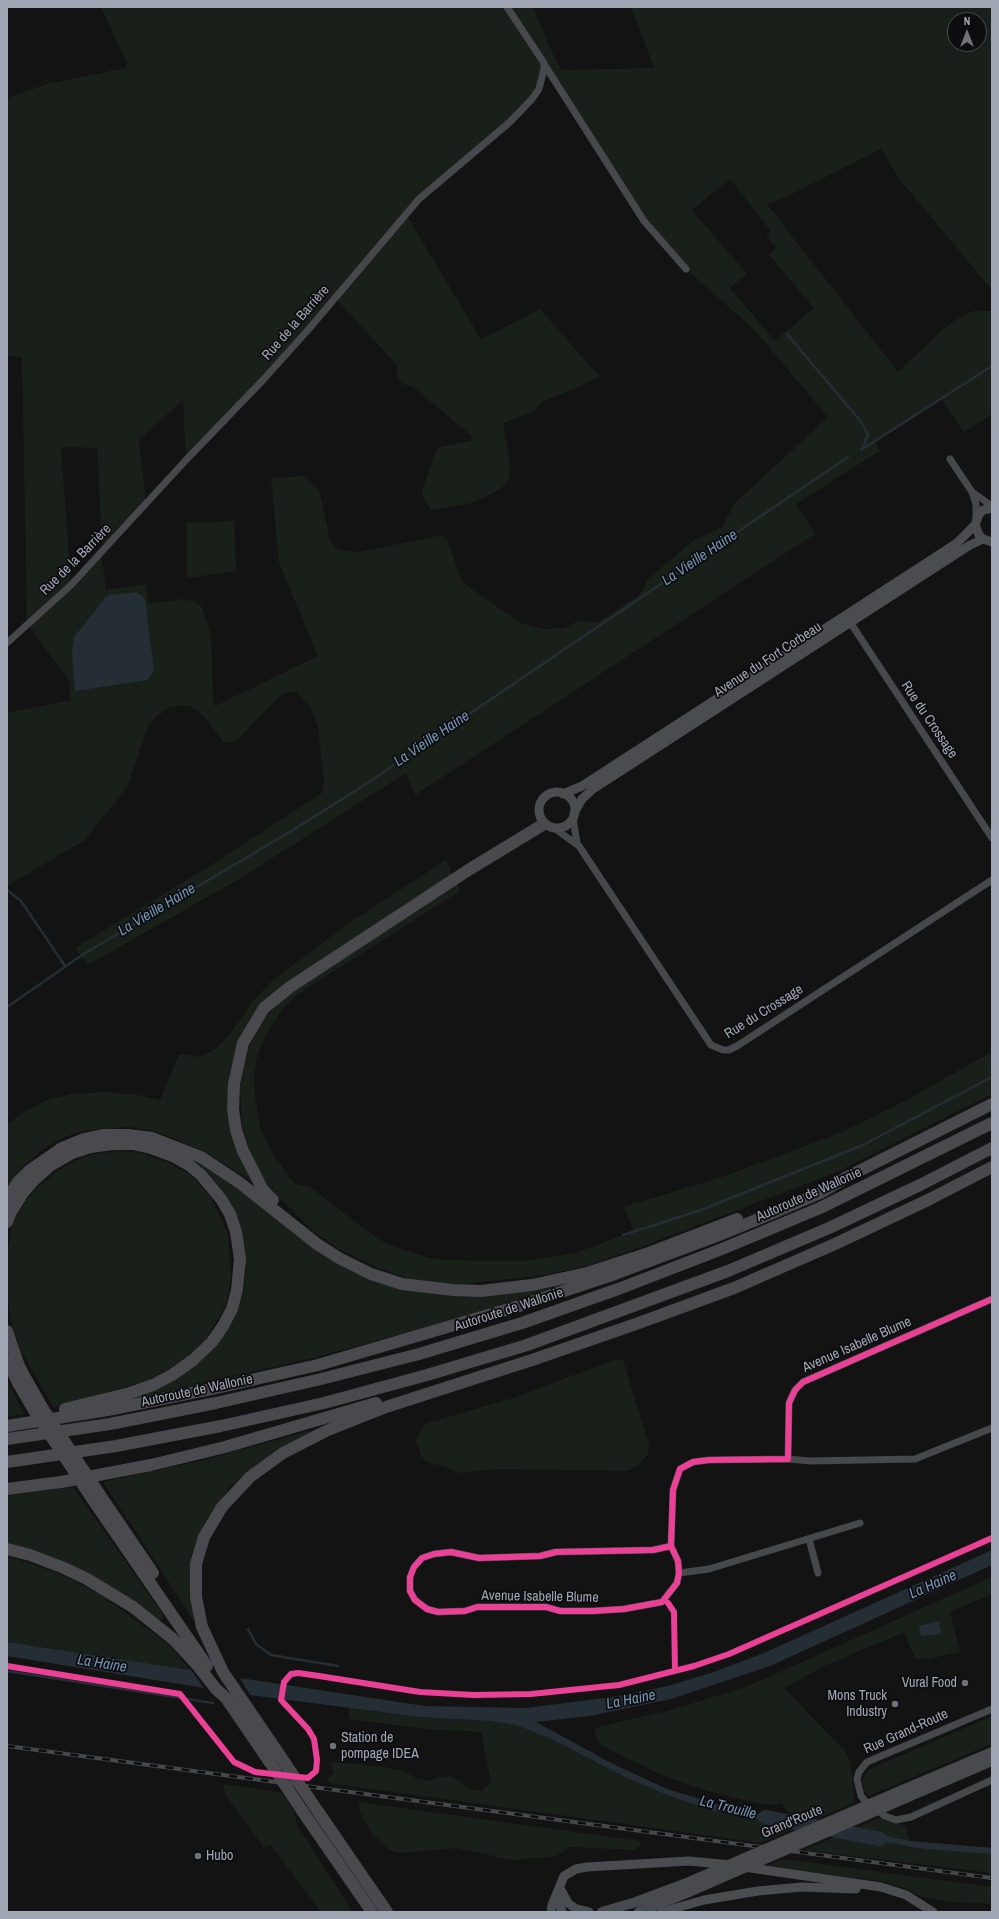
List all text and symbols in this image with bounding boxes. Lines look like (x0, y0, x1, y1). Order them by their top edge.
north arrow (947, 12, 987, 52)
text: N (964, 14, 970, 28)
street label: Rue de la Barrière (259, 282, 333, 364)
street label: Rue de la Barrière (37, 521, 115, 599)
water label: La Vieille Haine (659, 526, 741, 590)
street label: Avenue du Fort Corbeau (711, 619, 825, 701)
street label: Rue du Crossage (897, 678, 961, 762)
water label: La Vieille Haine (391, 707, 473, 771)
water label: La Vieille Haine (115, 880, 199, 940)
street label: Rue du Crossage (722, 981, 806, 1043)
street label: Autoroute de Wallonie (754, 1164, 864, 1226)
street label: Autoroute de Wallonie (453, 1285, 565, 1335)
street label: Avenue Isabelle Blume (800, 1313, 914, 1377)
street label: Autoroute de Wallonie (140, 1371, 254, 1411)
water label: La Haine (907, 1567, 959, 1603)
street label: Avenue Isabelle Blume (481, 1588, 599, 1606)
water label: La Haine (76, 1651, 128, 1677)
place label: Vural Food (902, 1675, 957, 1691)
marker: Vural Food (960, 1678, 970, 1688)
water label: La Haine (605, 1686, 657, 1714)
place label: Mons Truck Industry (827, 1688, 887, 1720)
marker: Mons Truck Industry (890, 1699, 900, 1709)
street label: Rue Grand-Route (861, 1706, 951, 1758)
place label: Station de pompage IDEA (341, 1730, 419, 1762)
marker: Station de pompage IDEA (328, 1741, 338, 1751)
water label: La Trouille (698, 1792, 758, 1824)
street label: Grand'Route (759, 1802, 825, 1842)
place label: Hubo (206, 1848, 233, 1864)
marker: Hubo (193, 1851, 203, 1861)

